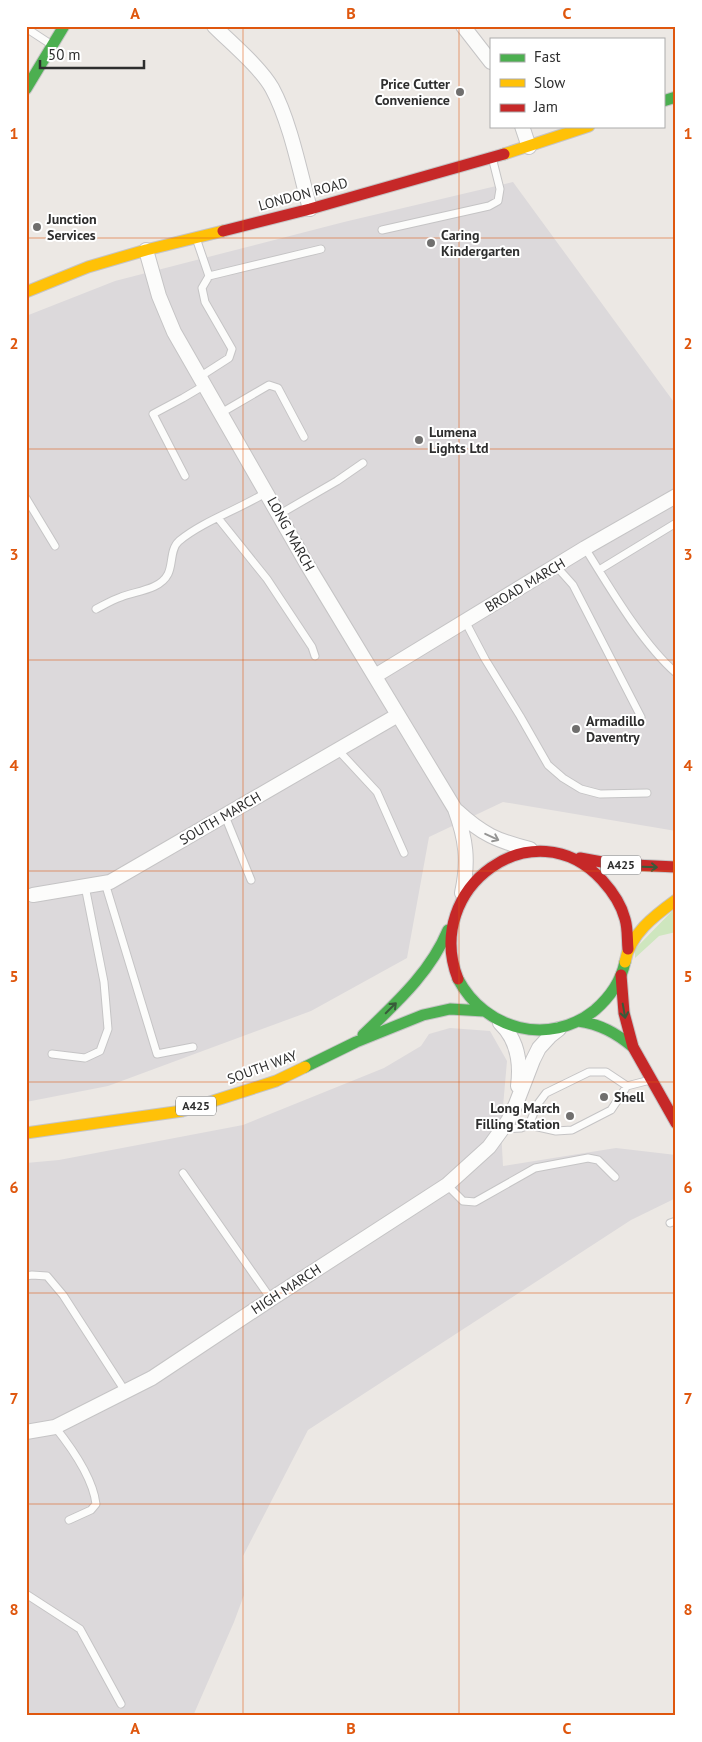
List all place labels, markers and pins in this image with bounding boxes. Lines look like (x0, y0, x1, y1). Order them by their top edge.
place label: Price Cutter Convenience (375, 75, 450, 109)
marker: Price Cutter Convenience (454, 86, 466, 98)
place label: Junction Services (46, 210, 97, 244)
marker: Junction Services (31, 221, 43, 233)
place label: Caring Kindergarten (441, 226, 520, 260)
marker: Caring Kindergarten (425, 237, 437, 249)
place label: Lumena Lights Ltd (429, 423, 489, 457)
marker: Lumena Lights Ltd (413, 434, 425, 446)
place label: Armadillo Daventry (586, 712, 645, 746)
marker: Armadillo Daventry (570, 723, 582, 735)
place label: Shell (614, 1088, 645, 1106)
marker: Shell (598, 1091, 610, 1103)
place label: Long March Filling Station (475, 1099, 560, 1133)
marker: Long March Filling Station (564, 1110, 576, 1122)

